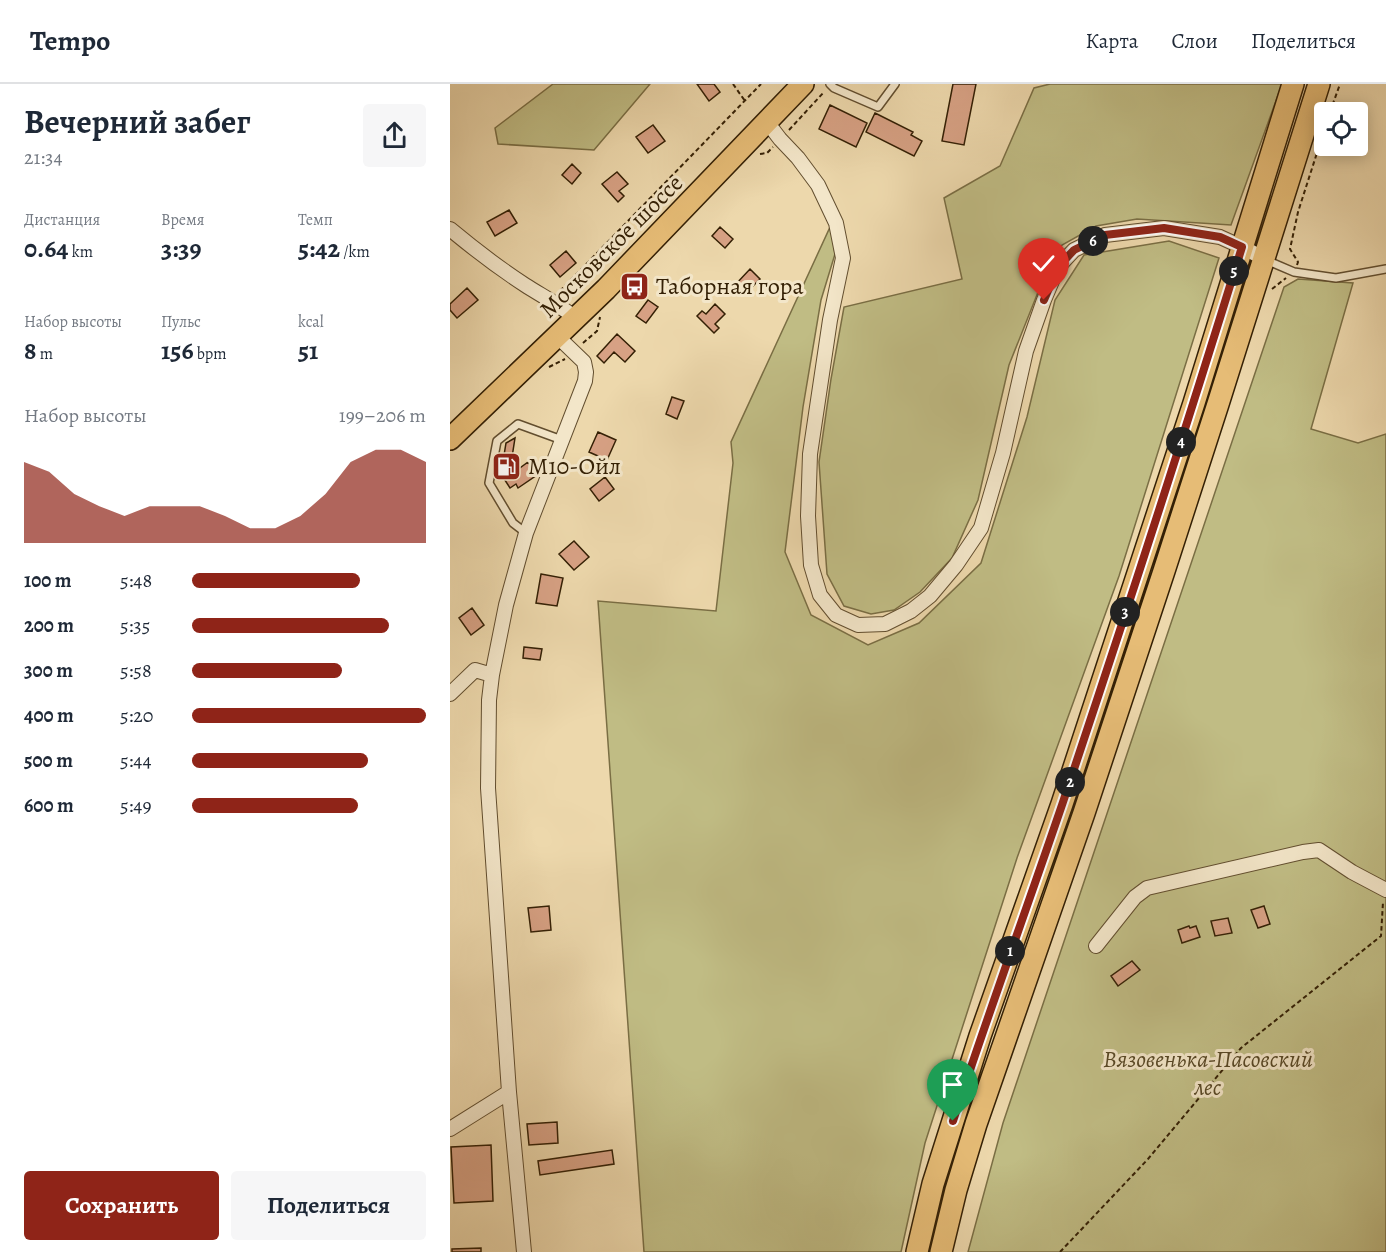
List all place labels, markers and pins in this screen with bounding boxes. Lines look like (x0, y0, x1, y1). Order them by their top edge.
pin: 6 (1078, 226, 1108, 256)
pin (1018, 238, 1069, 300)
pin: 5 (1219, 256, 1249, 286)
bus stop icon: Таборная гора (619, 270, 651, 302)
place label: Таборная гора (656, 270, 804, 302)
pin: 4 (1166, 427, 1196, 457)
fuel station icon: М10-Ойл (491, 450, 523, 482)
place label: М10-Ойл (528, 450, 621, 482)
pin: 3 (1110, 597, 1140, 627)
pin: 2 (1055, 767, 1085, 797)
pin: 1 (995, 936, 1025, 966)
pin (927, 1059, 978, 1121)

